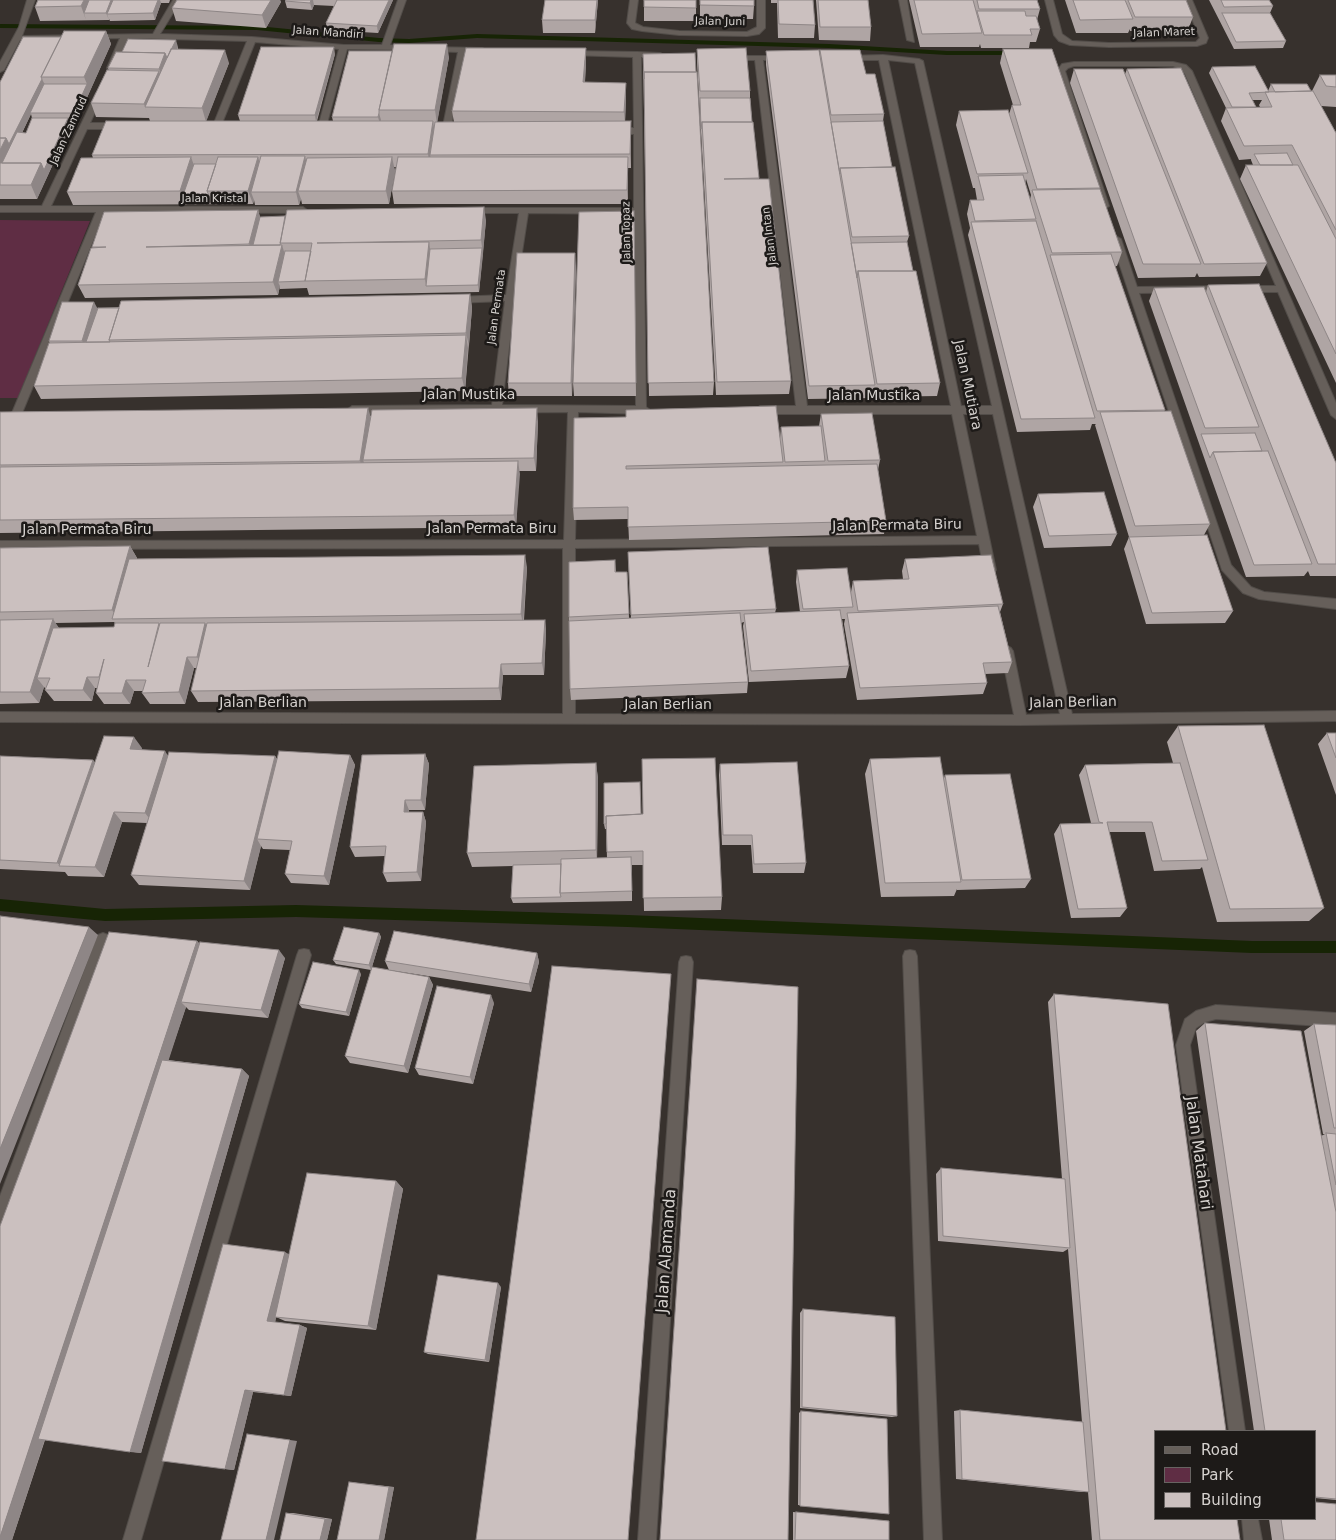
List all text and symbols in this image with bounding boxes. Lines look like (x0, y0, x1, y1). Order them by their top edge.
street label: Jalan Juni (695, 15, 745, 29)
street label: Jalan Mandiri (292, 24, 364, 42)
street label: Jalan Maret (1133, 25, 1195, 41)
street label: Jalan Zamrud (47, 95, 91, 167)
street label: Jalan Kristal (182, 192, 246, 206)
street label: Jalan Topaz (620, 201, 634, 263)
street label: Jalan Intan (760, 206, 780, 266)
street label: Jalan Permata (485, 268, 509, 346)
street label: Jalan Mutiara (949, 338, 985, 432)
street label: Jalan Mustika (423, 387, 515, 403)
street label: Jalan Mustika (828, 388, 920, 404)
street label: Jalan Permata Biru (832, 516, 962, 536)
street label: Jalan Permata Biru (427, 521, 557, 537)
street label: Jalan Permata Biru (22, 522, 152, 538)
street label: Jalan Berlian (1029, 694, 1117, 712)
street label: Jalan Berlian (219, 695, 307, 711)
street label: Jalan Berlian (624, 697, 712, 713)
street label: Jalan Matahari (1181, 1095, 1215, 1211)
street label: Jalan Alamanda (653, 1188, 681, 1314)
legend (1154, 1430, 1316, 1520)
text: Road (1201, 1441, 1239, 1459)
text: Park (1201, 1466, 1233, 1484)
text: Building (1201, 1491, 1262, 1509)

